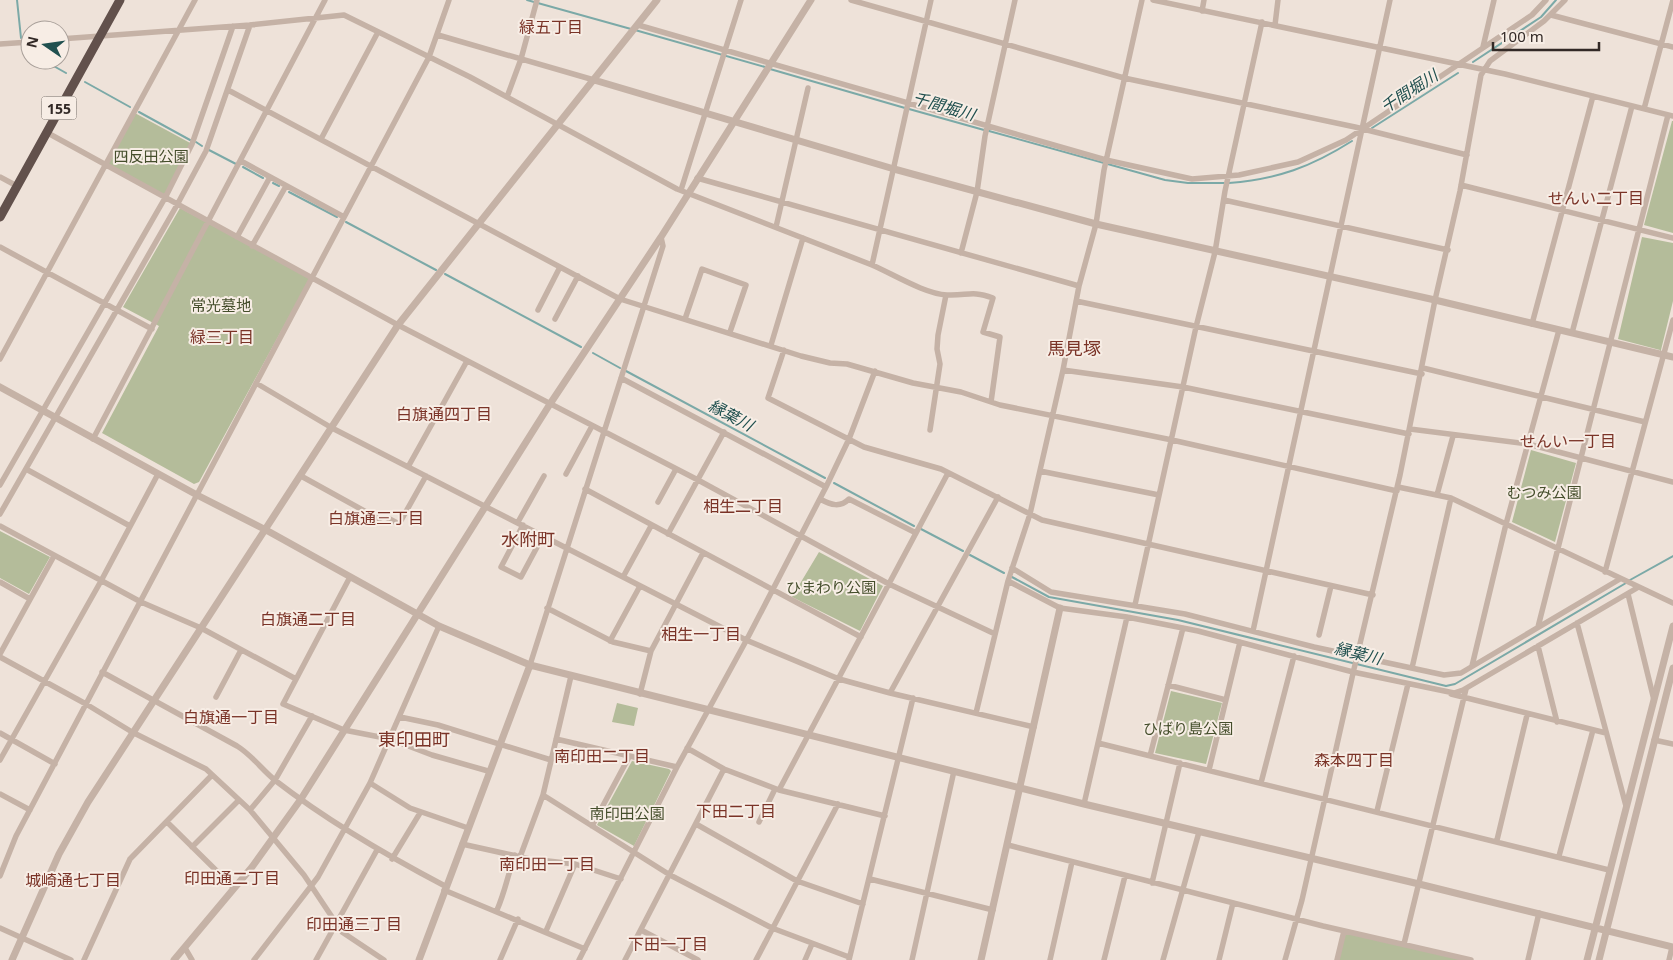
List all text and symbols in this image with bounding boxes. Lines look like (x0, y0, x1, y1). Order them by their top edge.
district label: 緑五丁目 (519, 16, 583, 38)
north arrow (20, 20, 70, 70)
scale bar (1493, 20, 1599, 52)
text: 100 m (1500, 26, 1544, 46)
text: N (21, 34, 42, 50)
water label: 千間堀川 (1376, 63, 1443, 118)
water label: 千間堀川 (910, 87, 980, 126)
road number: 155 (42, 96, 76, 120)
park label: 四反田公園 (113, 146, 189, 166)
district label: せんい二丁目 (1548, 187, 1644, 209)
park label: 常光墓地 (191, 295, 251, 315)
district label: 緑三丁目 (190, 326, 254, 348)
district label: 馬見塚 (1047, 336, 1101, 360)
water label: 縁葉川 (705, 394, 759, 437)
district label: 白旗通四丁目 (396, 403, 492, 425)
district label: せんい一丁目 (1520, 430, 1616, 452)
park label: むつみ公園 (1506, 482, 1582, 502)
district label: 相生二丁目 (703, 495, 783, 517)
district label: 白旗通三丁目 (328, 507, 424, 529)
district label: 水附町 (501, 527, 555, 551)
park label: ひまわり公園 (786, 577, 876, 597)
district label: 白旗通二丁目 (260, 608, 356, 630)
district label: 相生一丁目 (661, 623, 741, 645)
water label: 縁葉川 (1332, 637, 1386, 670)
district label: 白旗通一丁目 (183, 706, 279, 728)
park label: ひばり島公園 (1143, 718, 1233, 738)
district label: 東印田町 (378, 727, 450, 751)
district label: 南印田二丁目 (554, 745, 650, 767)
district label: 森本四丁目 (1314, 749, 1394, 771)
district label: 下田二丁目 (696, 800, 776, 822)
park label: 南印田公園 (589, 803, 665, 823)
district label: 南印田一丁目 (499, 853, 595, 875)
district label: 印田通二丁目 (184, 867, 280, 889)
district label: 城崎通七丁目 (25, 869, 121, 891)
district label: 印田通三丁目 (306, 913, 402, 935)
district label: 下田一丁目 (628, 933, 708, 955)

